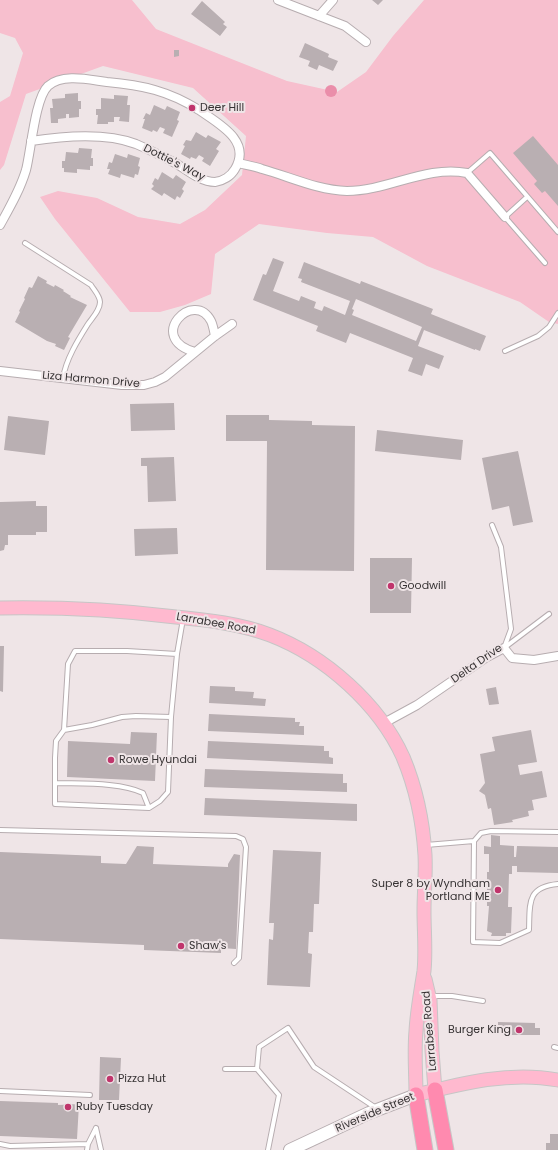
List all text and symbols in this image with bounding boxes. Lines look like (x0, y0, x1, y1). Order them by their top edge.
place label: Deer Hill (200, 101, 244, 115)
marker: Deer Hill (187, 103, 197, 113)
street label: Dottie's Way (141, 142, 207, 184)
street label: Liza Harmon Drive (42, 369, 140, 391)
place label: Goodwill (399, 579, 446, 593)
marker: Goodwill (386, 581, 396, 591)
street label: Larrabee Road (175, 611, 257, 637)
street label: Delta Drive (449, 642, 505, 686)
place label: Rowe Hyundai (119, 753, 197, 767)
marker: Rowe Hyundai (106, 755, 116, 765)
place label: Super 8 by Wyndham Portland ME (372, 877, 490, 903)
marker: Super 8 by Wyndham Portland ME (493, 885, 503, 895)
place label: Shaw's (189, 939, 226, 953)
marker: Shaw's (176, 941, 186, 951)
street label: Larrabee Road (420, 990, 440, 1072)
place label: Burger King (448, 1023, 511, 1037)
marker: Burger King (514, 1025, 524, 1035)
place label: Pizza Hut (118, 1072, 166, 1086)
marker: Pizza Hut (105, 1074, 115, 1084)
street label: Riverside Street (334, 1090, 416, 1136)
place label: Ruby Tuesday (76, 1100, 153, 1114)
marker: Ruby Tuesday (63, 1102, 73, 1112)

